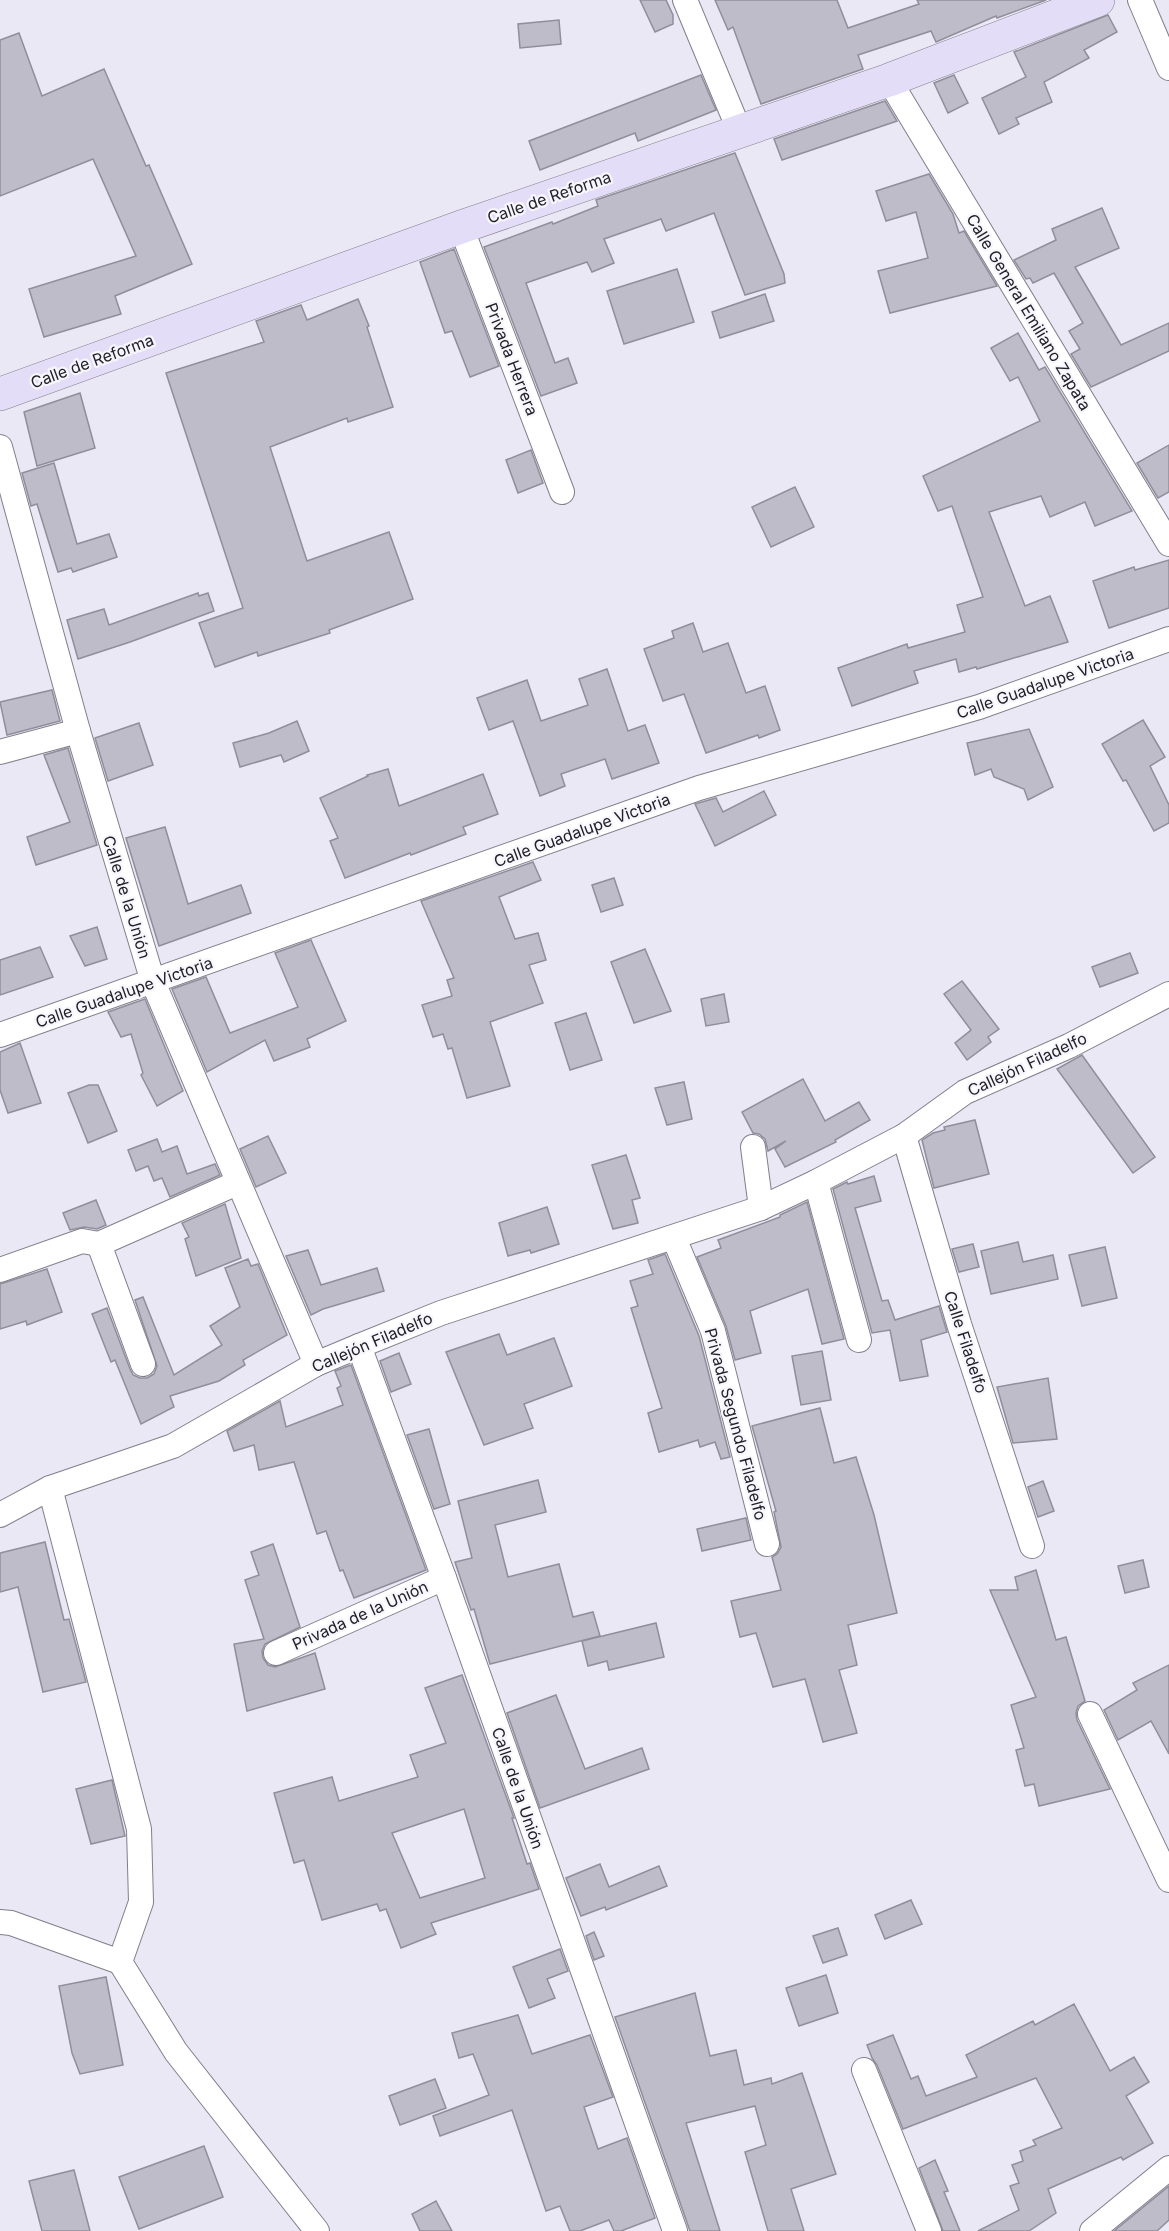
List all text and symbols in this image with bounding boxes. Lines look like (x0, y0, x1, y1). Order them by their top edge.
street label: Calle de Reforma (484, 166, 614, 228)
street label: Calle General Emiliano Zapata (962, 210, 1096, 414)
street label: Privada Herrera (481, 300, 543, 418)
street label: Calle de Reforma (28, 329, 156, 393)
street label: Calle Guadalupe Victoria (954, 643, 1136, 723)
street label: Calle Guadalupe Victoria (491, 789, 673, 871)
street label: Calle de la Unión (99, 833, 155, 961)
street label: Calle Guadalupe Victoria (33, 952, 215, 1032)
street label: Callejón Filadelfo (964, 1028, 1090, 1100)
street label: Calle Filadelfo (940, 1288, 992, 1396)
street label: Callejón Filadelfo (309, 1308, 435, 1376)
street label: Privada Segundo Filadelfo (701, 1326, 771, 1522)
street label: Privada de la Unión (289, 1576, 431, 1654)
street label: Calle de la Unión (488, 1724, 548, 1852)

